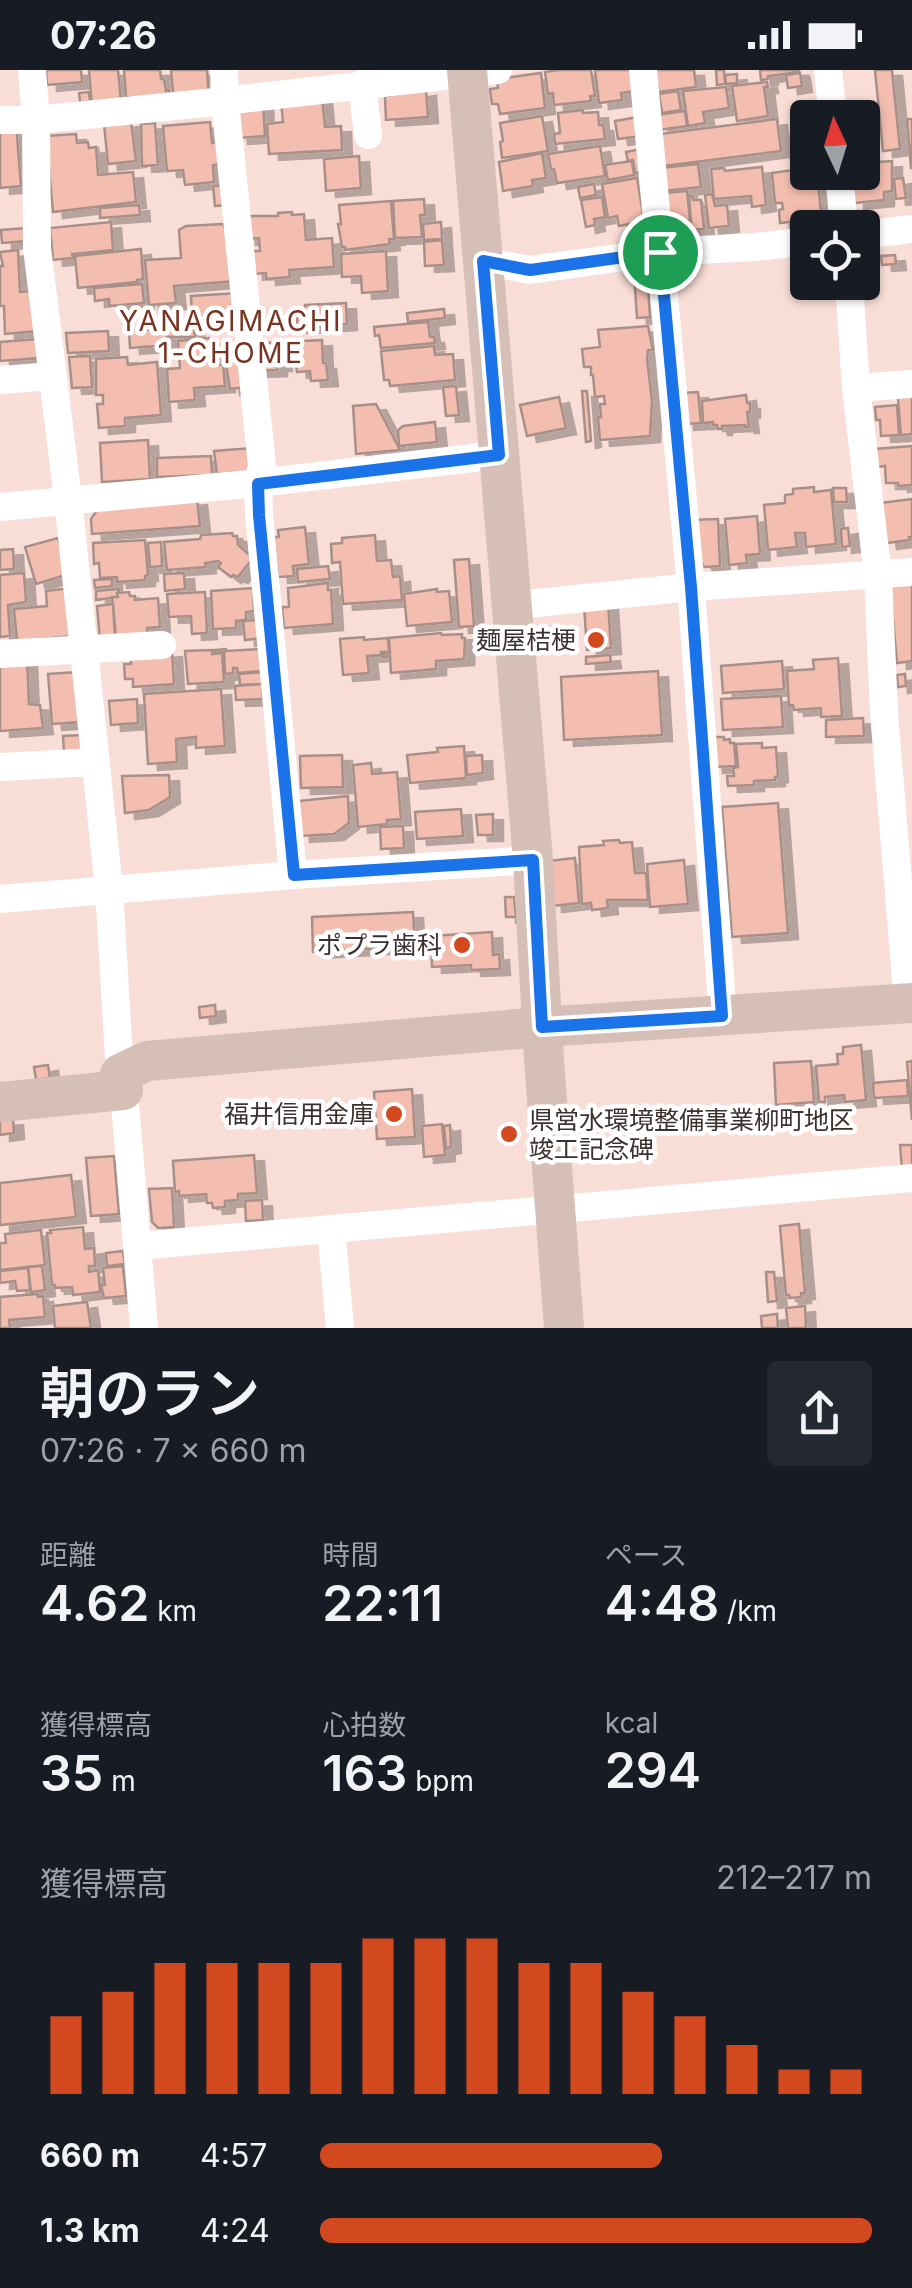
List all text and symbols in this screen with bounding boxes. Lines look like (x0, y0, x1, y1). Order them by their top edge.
text: 07:26 (50, 12, 157, 58)
north arrow (790, 100, 880, 190)
map controls (790, 100, 880, 300)
pin (618, 210, 703, 295)
button: locate (790, 210, 880, 300)
icon: arrive (633, 225, 688, 280)
district label: YANAGIMACHI 1-CHOME (119, 304, 343, 370)
place label: 麺屋桔梗 (476, 625, 576, 655)
marker: 麺屋桔梗 (585, 629, 607, 651)
place label: ポプラ歯科 (317, 930, 442, 960)
marker: ポプラ歯科 (451, 934, 473, 956)
place label: 福井信用金庫 (224, 1099, 374, 1129)
marker: 福井信用金庫 (383, 1103, 405, 1125)
place label: 県営水環境整備事業柳町地区 竣工記念碑 (529, 1105, 854, 1164)
marker: 県営水環境整備事業柳町地区 竣工記念碑 (498, 1123, 520, 1145)
text: 朝のラン (40, 1360, 260, 1426)
button: share (767, 1361, 872, 1466)
text: 07:26 · 7 × 660 m (40, 1431, 307, 1470)
text: 距離 (40, 1538, 96, 1572)
text: 時間 (322, 1538, 378, 1572)
text: ペース (605, 1538, 687, 1572)
text: 4.62 (40, 1573, 149, 1633)
text: 22:11 (322, 1573, 443, 1633)
text: 4:48 (605, 1573, 719, 1633)
text: km (149, 1594, 197, 1628)
text: /km (719, 1594, 777, 1628)
text: kcal (605, 1706, 658, 1740)
text: 獲得標高 (40, 1708, 152, 1742)
text: 心拍数 (322, 1708, 406, 1742)
text: 294 (605, 1740, 701, 1800)
text: 35 (40, 1743, 103, 1803)
text: 163 (322, 1743, 407, 1803)
text: m (103, 1764, 136, 1798)
text: bpm (407, 1764, 474, 1798)
text: 212–217 m (716, 1858, 872, 1897)
text: 獲得標高 (40, 1864, 168, 1903)
text: 660 m (40, 2136, 140, 2175)
text: 4:57 (200, 2136, 267, 2175)
text: 1.3 km (40, 2211, 140, 2250)
text: 4:24 (200, 2211, 270, 2250)

